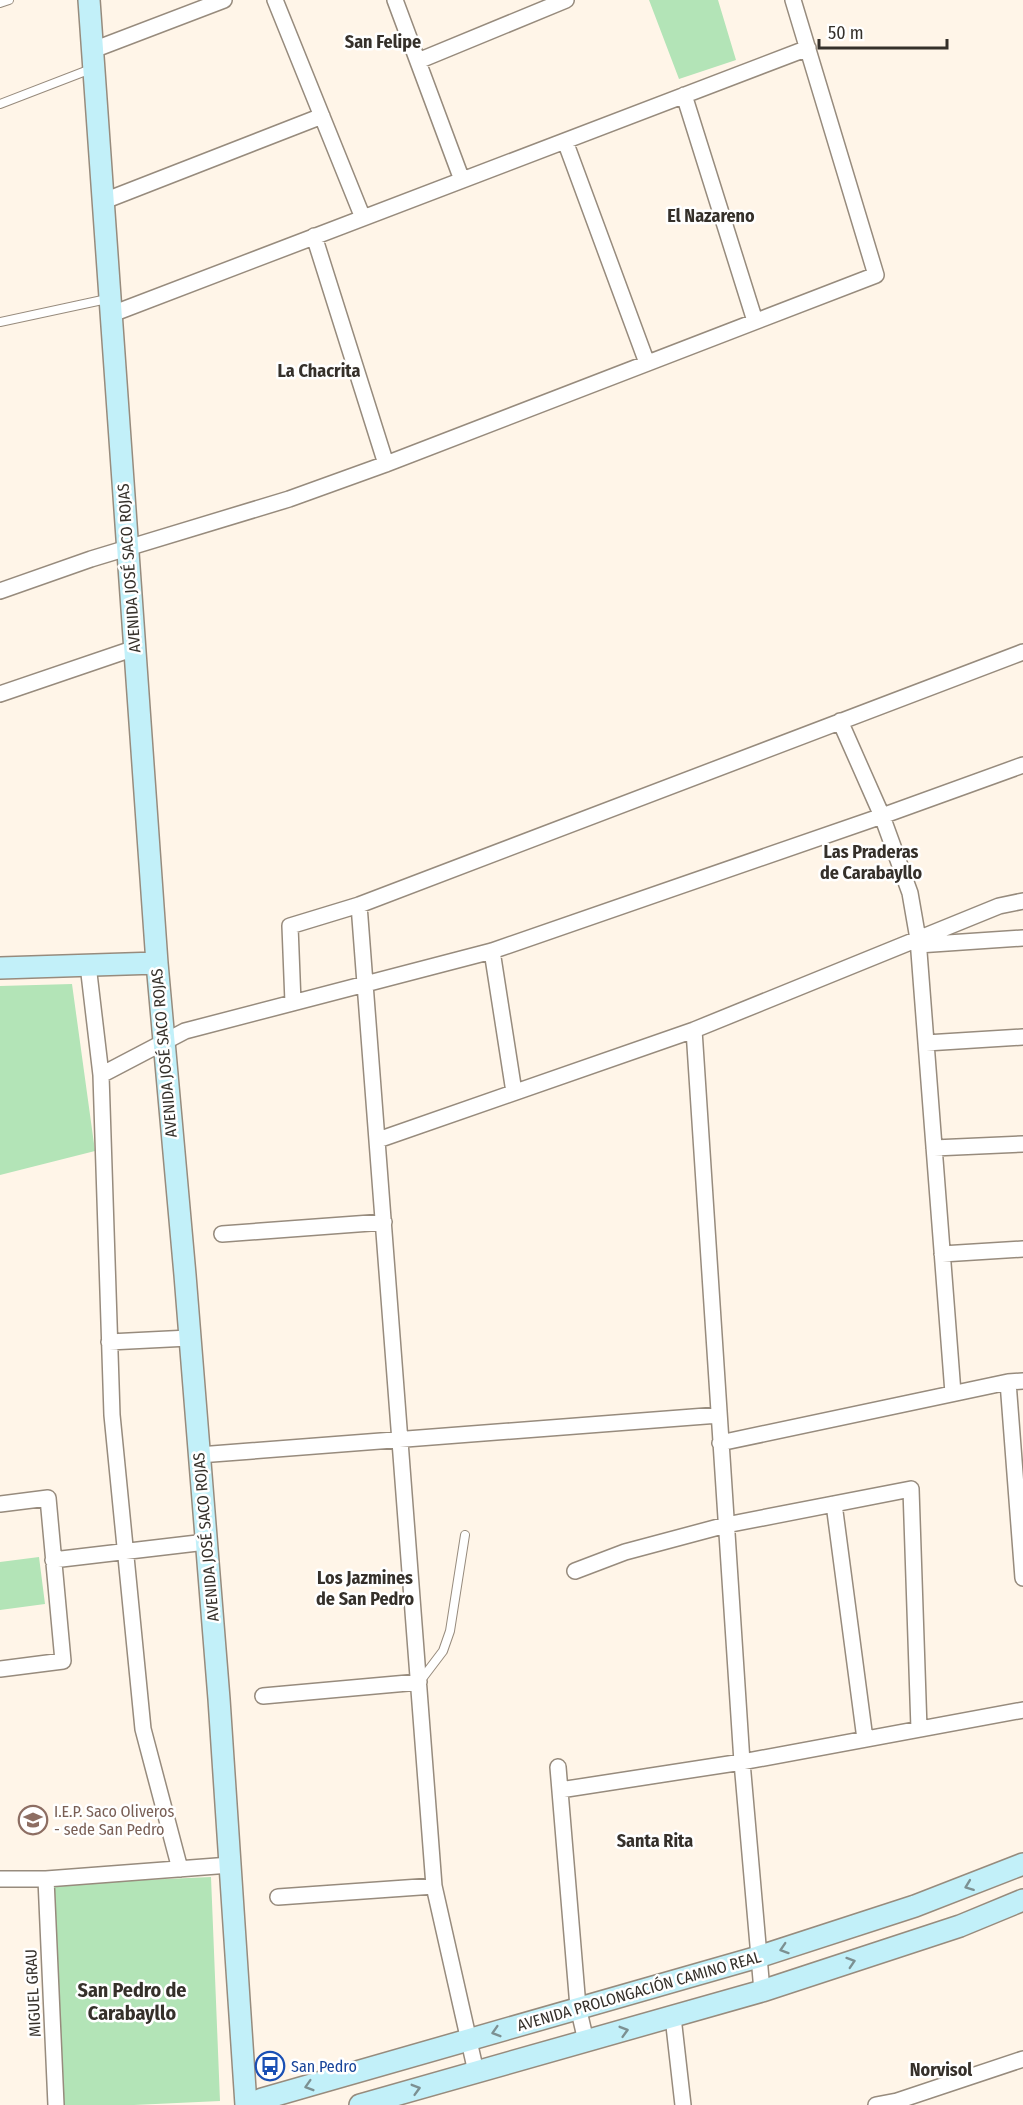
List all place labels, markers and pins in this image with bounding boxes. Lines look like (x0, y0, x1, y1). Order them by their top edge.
place label: I.E.P. Saco Oliveros - sede San Pedro (54, 1802, 174, 1839)
school or university icon: I.E.P. Saco Oliveros - sede San Pedro (17, 1804, 49, 1836)
bus stop icon: San Pedro (254, 2050, 286, 2082)
place label: San Pedro (291, 2057, 357, 2076)

